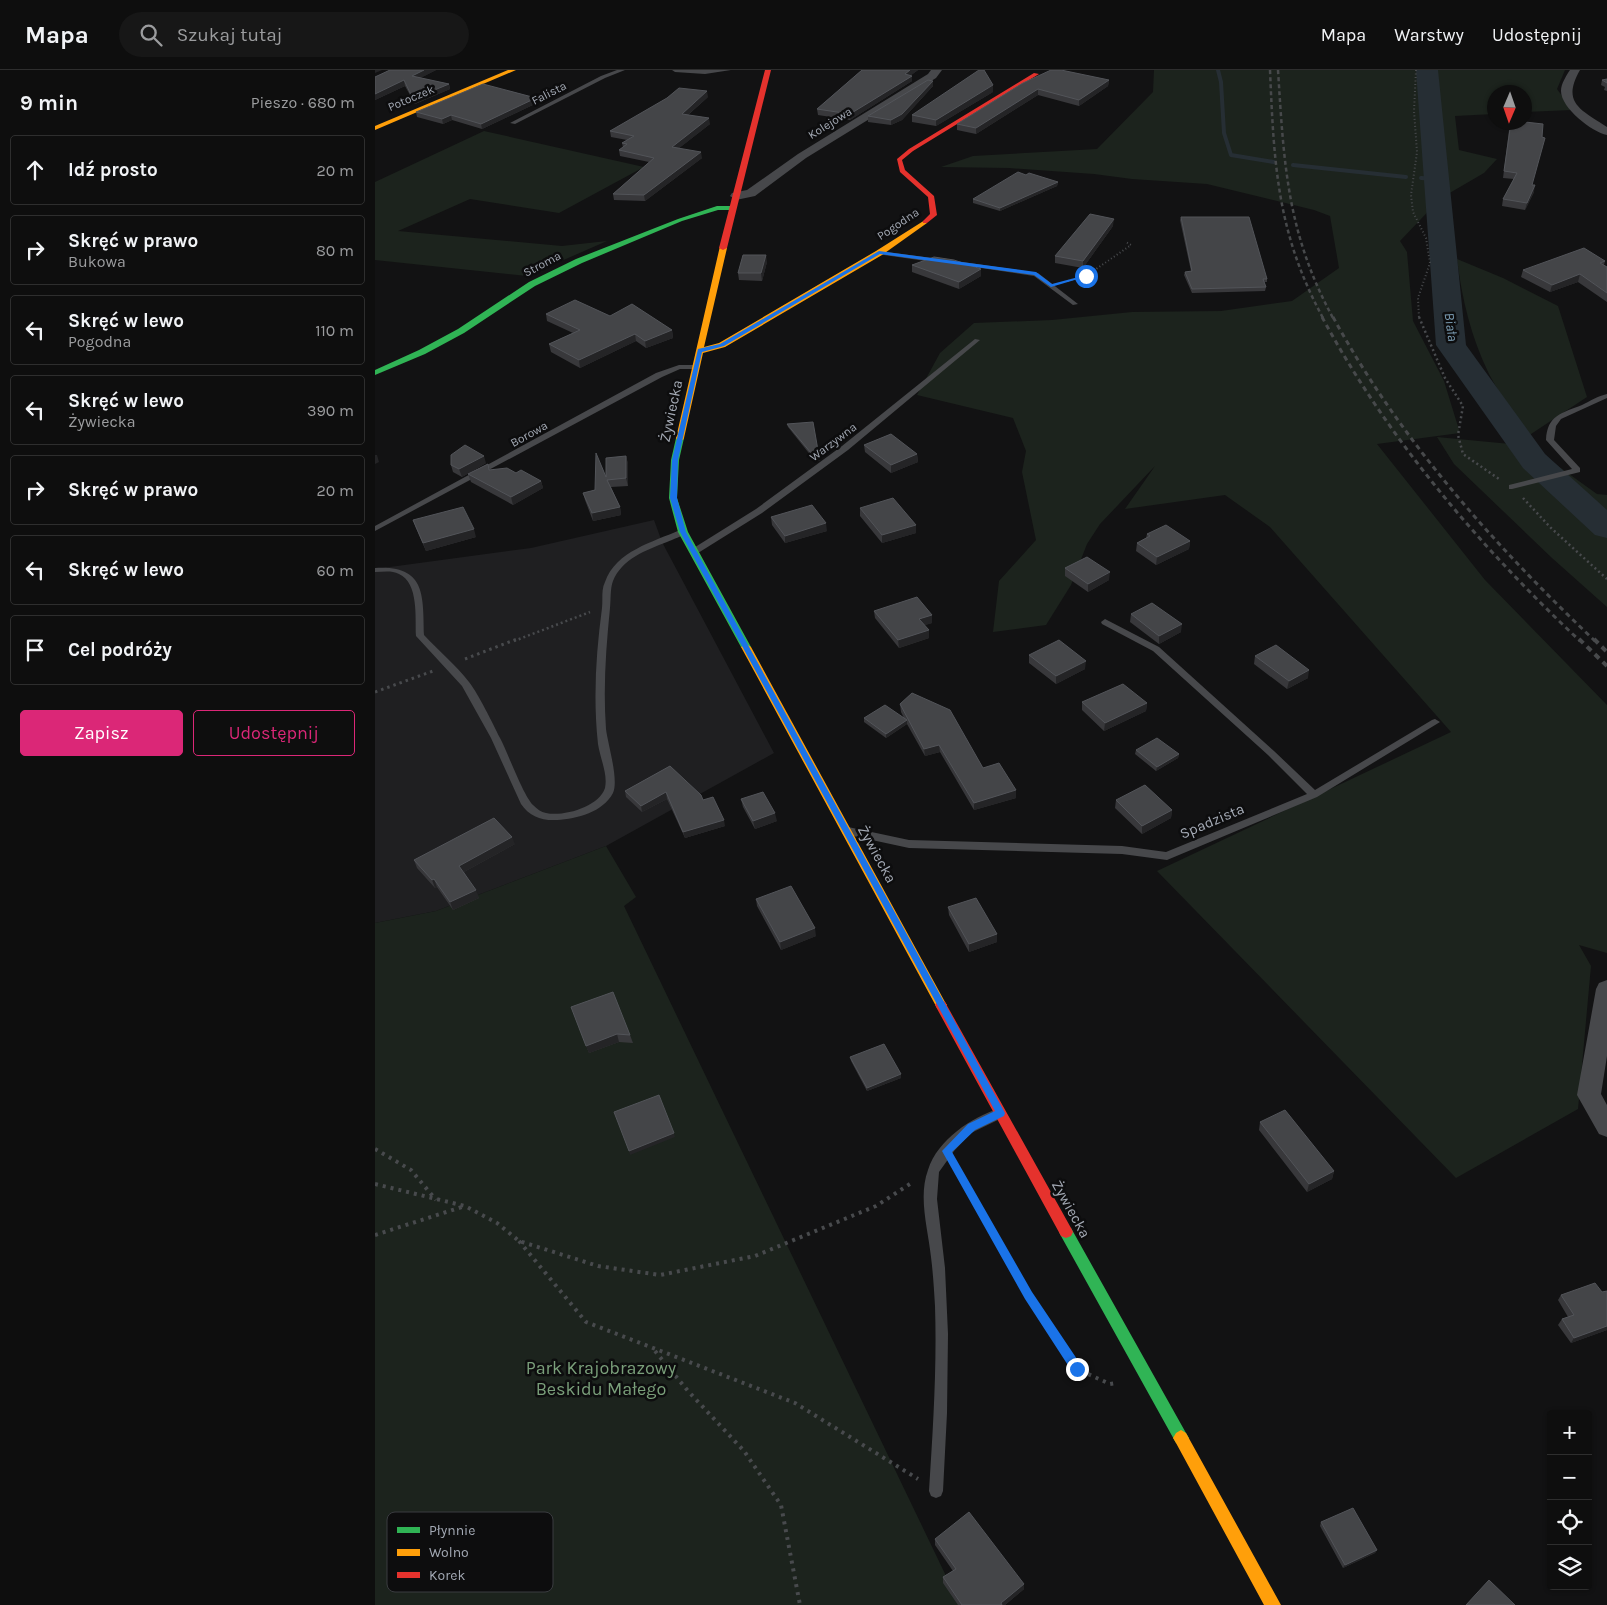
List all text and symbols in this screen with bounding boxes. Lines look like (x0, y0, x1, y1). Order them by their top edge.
search box (119, 12, 469, 57)
text: Mapa (25, 21, 89, 49)
icon: search (137, 21, 165, 49)
text: Szukaj tutaj (177, 24, 283, 46)
text: Mapa (1321, 24, 1366, 46)
text: Warstwy (1394, 24, 1464, 46)
text: Udostępnij (1492, 24, 1582, 46)
street label: Falista (529, 78, 569, 108)
street label: Potoczek (386, 82, 437, 114)
north arrow (1487, 85, 1532, 130)
text: 9 min (20, 91, 78, 115)
text: Pieszo · 680 m (251, 93, 355, 112)
street label: Kolejowa (806, 104, 854, 142)
icon: ahead (21, 156, 49, 184)
text: Idź prosto (68, 159, 158, 181)
text: 20 m (316, 161, 354, 180)
street label: Pogodna (874, 205, 922, 243)
text: Skręć w prawo (68, 230, 198, 252)
icon: right (21, 236, 49, 264)
text: 80 m (316, 241, 354, 260)
street label: Stroma (521, 248, 563, 280)
text: Bukowa (68, 252, 126, 271)
route start (1075, 265, 1098, 288)
text: Skręć w lewo (68, 310, 184, 332)
water label: Biała (1441, 311, 1461, 343)
icon: left (21, 316, 49, 344)
text: 110 m (315, 321, 354, 340)
text: Pogodna (68, 332, 131, 351)
street label: Żywiecka (656, 378, 686, 444)
text: Skręć w lewo (68, 390, 184, 412)
icon: left (21, 396, 49, 424)
text: 390 m (307, 401, 354, 420)
text: Żywiecka (68, 412, 136, 431)
street label: Borowa (508, 418, 550, 450)
street label: Warzywna (807, 420, 859, 464)
icon: right (21, 476, 49, 504)
text: Skręć w prawo (68, 479, 198, 501)
text: 20 m (316, 481, 354, 500)
icon: left (21, 556, 49, 584)
text: Skręć w lewo (68, 559, 184, 581)
text: 60 m (317, 561, 354, 580)
icon: arrive (21, 636, 49, 664)
text: Cel podróży (68, 639, 172, 661)
button: Zapisz (20, 710, 183, 756)
button: Udostępnij (193, 710, 355, 756)
street label: Spadzista (1177, 799, 1247, 843)
street label: Żywiecka (854, 822, 900, 886)
street label: Żywiecka (1048, 1177, 1094, 1241)
park label: Park Krajobrazowy Beskidu Małego (526, 1357, 677, 1400)
route end (1066, 1358, 1089, 1381)
map controls (1547, 1410, 1592, 1590)
button: + (1547, 1410, 1592, 1455)
button: − (1547, 1455, 1592, 1500)
button: locate (1547, 1500, 1592, 1545)
legend (387, 1512, 553, 1592)
text: Płynnie (429, 1522, 475, 1539)
text: Wolno (429, 1544, 469, 1561)
button: layers (1547, 1545, 1592, 1590)
text: Korek (429, 1567, 465, 1584)

